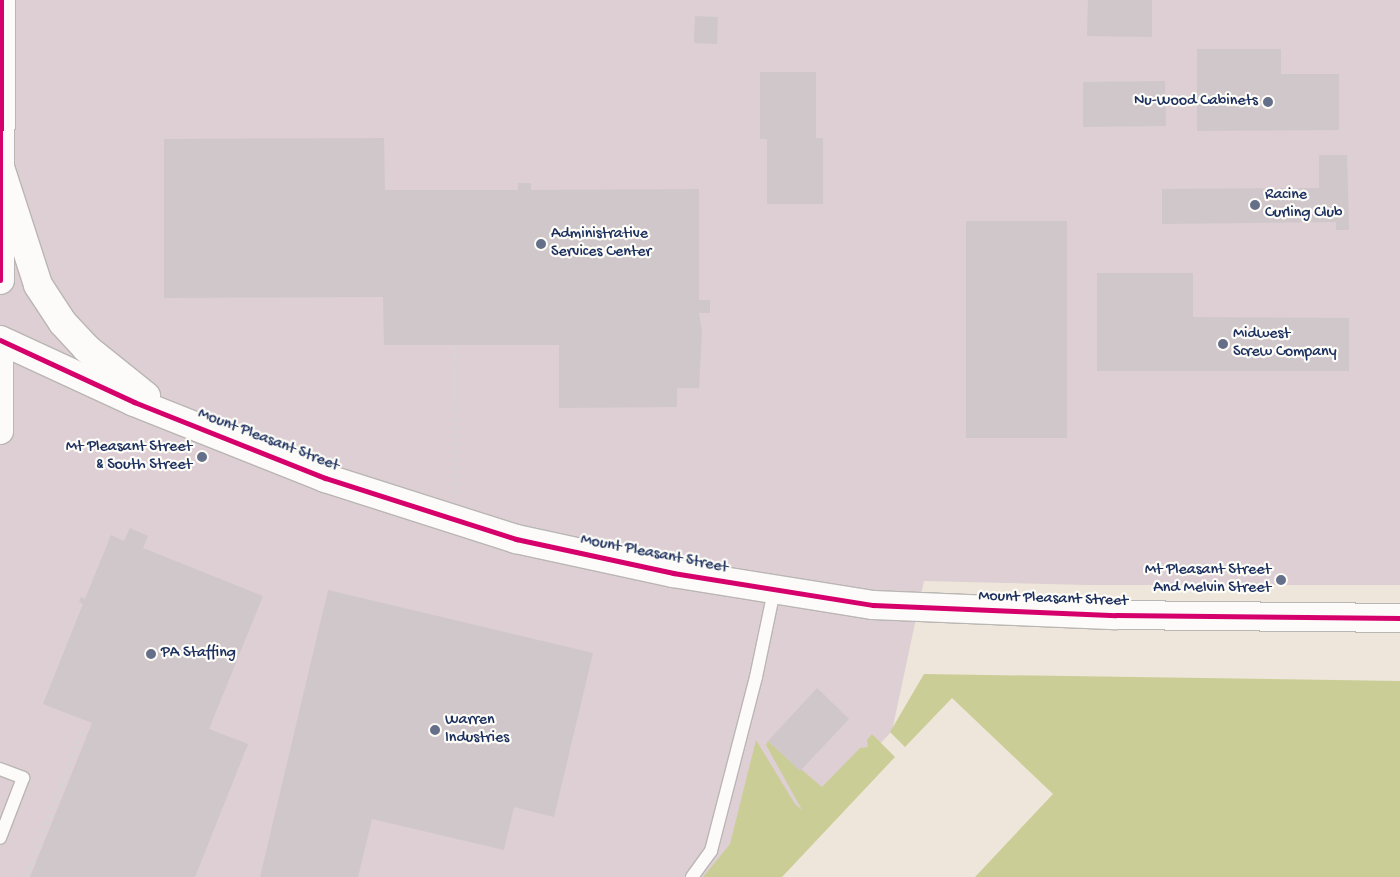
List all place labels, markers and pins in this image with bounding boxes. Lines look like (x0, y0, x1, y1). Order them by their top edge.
place label: Nu-Wood Cabinets (1134, 92, 1258, 112)
marker: Nu-Wood Cabinets (1262, 96, 1274, 108)
place label: Racine Curling Club (1265, 186, 1342, 224)
marker: Racine Curling Club (1249, 199, 1261, 211)
place label: Administrative Services Center (551, 225, 651, 263)
marker: Administrative Services Center (535, 238, 547, 250)
place label: Midwest Screw Company (1233, 325, 1337, 363)
marker: Midwest Screw Company (1217, 338, 1229, 350)
place label: Mt Pleasant Street & South Street (66, 438, 192, 476)
marker: Mt Pleasant Street & South Street (196, 451, 208, 463)
place label: Mt Pleasant Street And Melvin Street (1145, 561, 1271, 599)
marker: Mt Pleasant Street And Melvin Street (1275, 574, 1287, 586)
place label: PA Staffing (161, 644, 236, 664)
marker: PA Staffing (145, 648, 157, 660)
place label: Warren Industries (445, 711, 509, 749)
marker: Warren Industries (429, 724, 441, 736)

